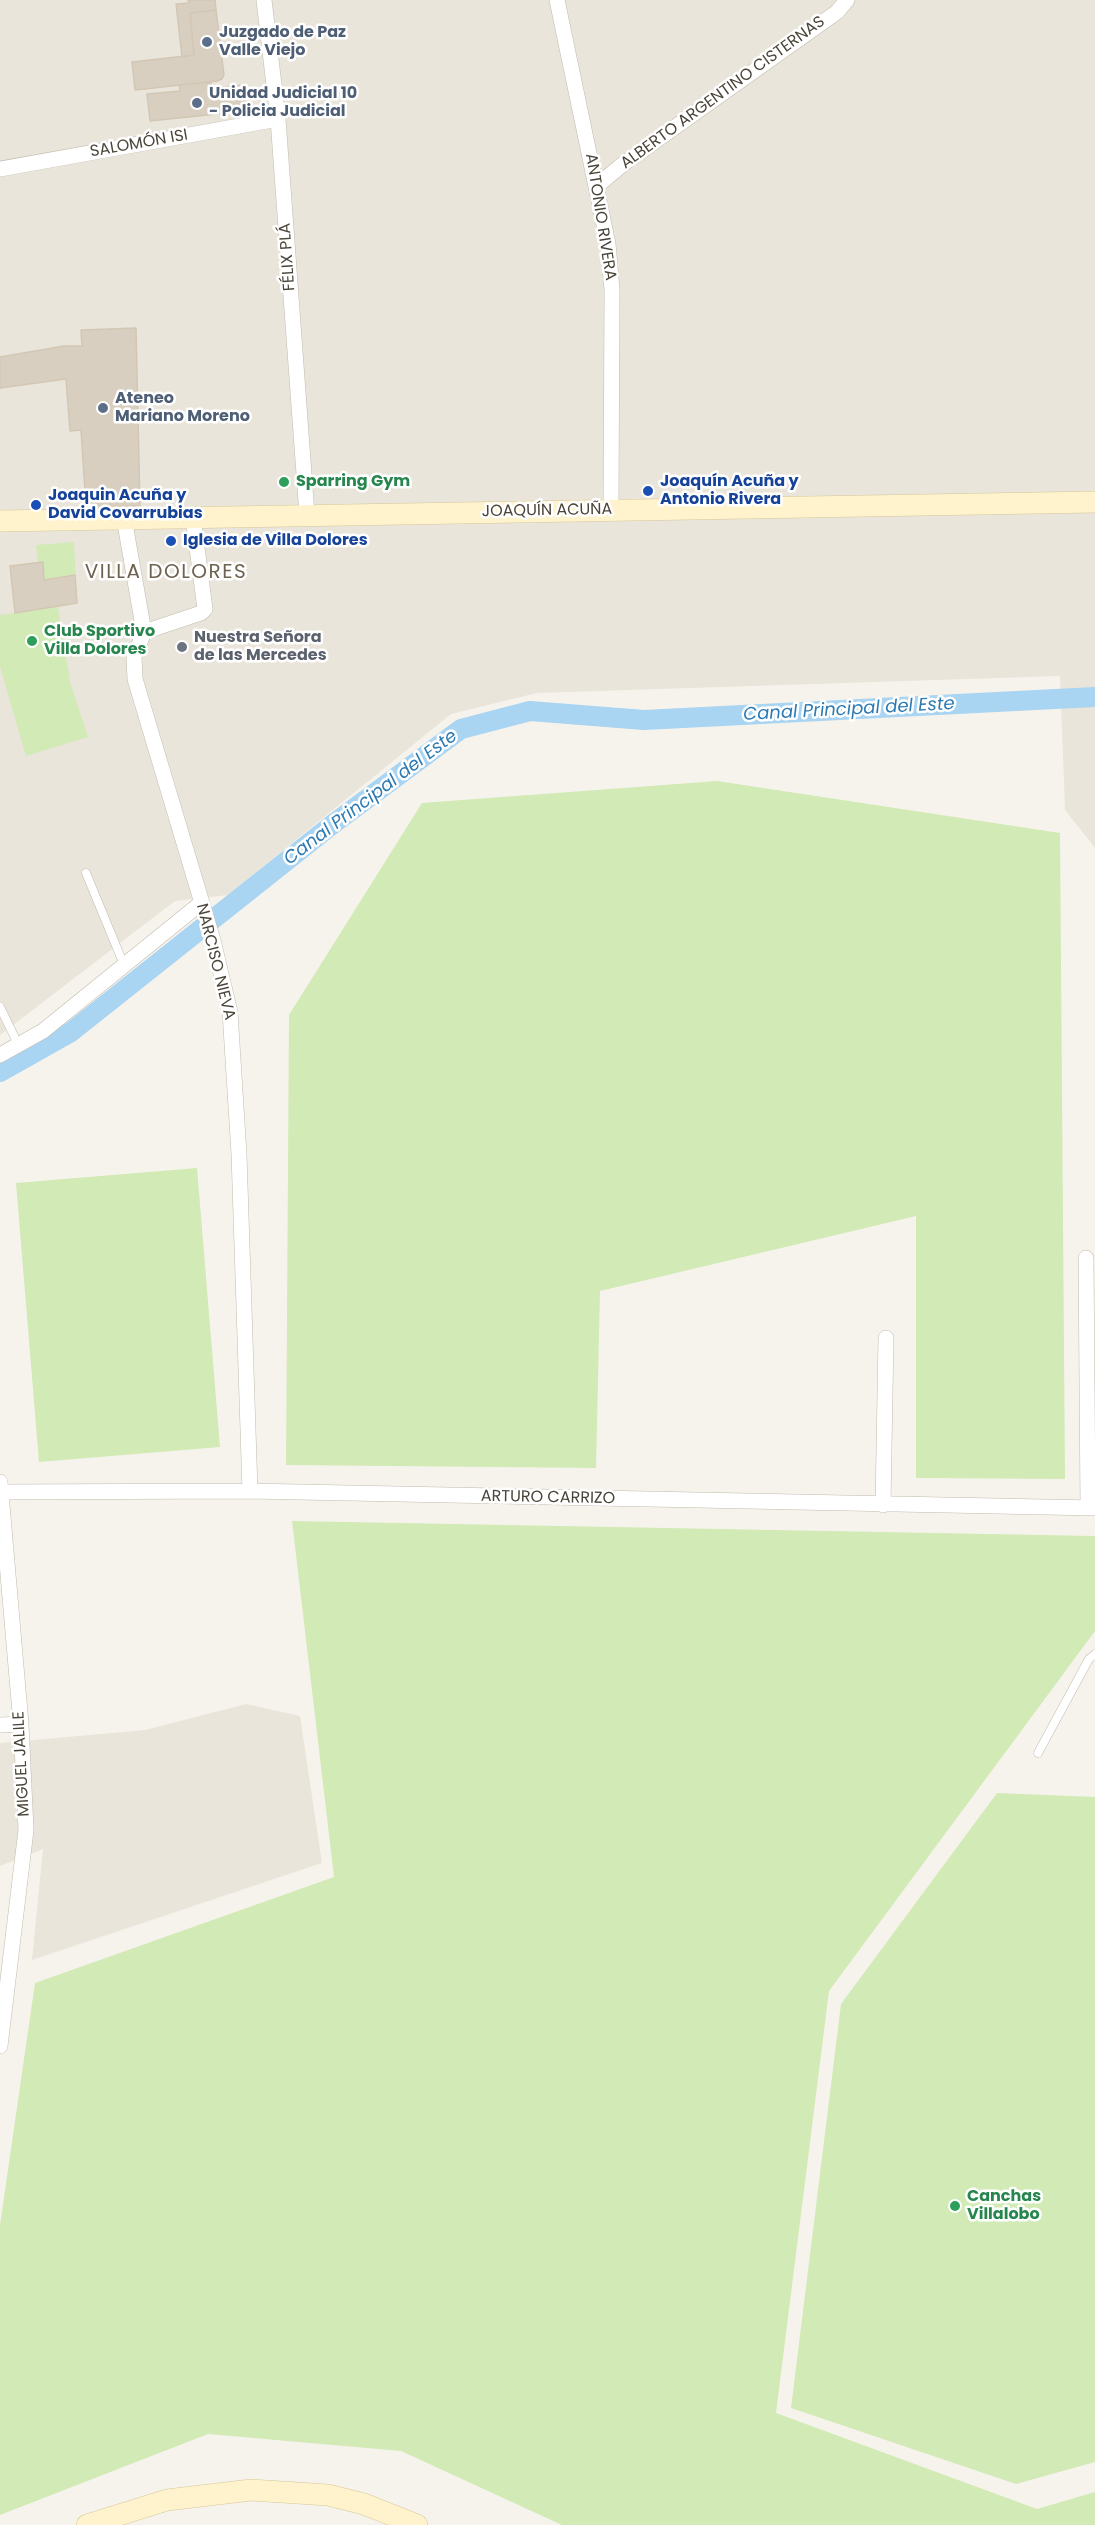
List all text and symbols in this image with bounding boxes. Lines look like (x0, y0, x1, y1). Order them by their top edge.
street label: ALBERTO ARGENTINO CISTERNAS (617, 12, 829, 174)
place label: Juzgado de Paz Valle Viejo (219, 23, 346, 61)
marker: Juzgado de Paz Valle Viejo (200, 35, 214, 49)
place label: Unidad Judicial 10 - Policia Judicial (209, 84, 357, 122)
marker: Unidad Judicial 10 - Policia Judicial (190, 96, 204, 110)
street label: SALOMÓN ISI (89, 126, 189, 162)
street label: ANTONIO RIVERA (580, 152, 620, 282)
street label: FÉLIX PLÁ (276, 222, 300, 292)
place label: Ateneo Mariano Moreno (115, 389, 250, 427)
marker: Ateneo Mariano Moreno (96, 401, 110, 415)
place label: Sparring Gym (296, 472, 410, 492)
place label: Joaquín Acuña y Antonio Rivera (660, 472, 799, 510)
marker: Sparring Gym (277, 475, 291, 489)
marker: Joaquín Acuña y Antonio Rivera (641, 484, 655, 498)
place label: Joaquin Acuña y David Covarrubias (48, 486, 203, 524)
marker: Joaquin Acuña y David Covarrubias (29, 498, 43, 512)
street label: JOAQUÍN ACUÑA (482, 500, 612, 522)
place label: Iglesia de Villa Dolores (183, 531, 368, 551)
marker: Iglesia de Villa Dolores (164, 534, 178, 548)
district label: VILLA DOLORES (85, 561, 247, 585)
place label: Club Sportivo Villa Dolores (44, 622, 155, 660)
place label: Nuestra Señora de las Mercedes (194, 628, 327, 666)
marker: Club Sportivo Villa Dolores (25, 634, 39, 648)
marker: Nuestra Señora de las Mercedes (175, 640, 189, 654)
water label: Canal Principal del Este (743, 694, 955, 726)
water label: Canal Principal del Este (280, 726, 462, 870)
street label: NARCISO NIEVA (191, 902, 239, 1022)
street label: ARTURO CARRIZO (481, 1487, 615, 1509)
street label: MIGUEL JALILE (10, 1711, 34, 1817)
place label: Canchas Villalobo (967, 2187, 1041, 2225)
marker: Canchas Villalobo (948, 2199, 962, 2213)

